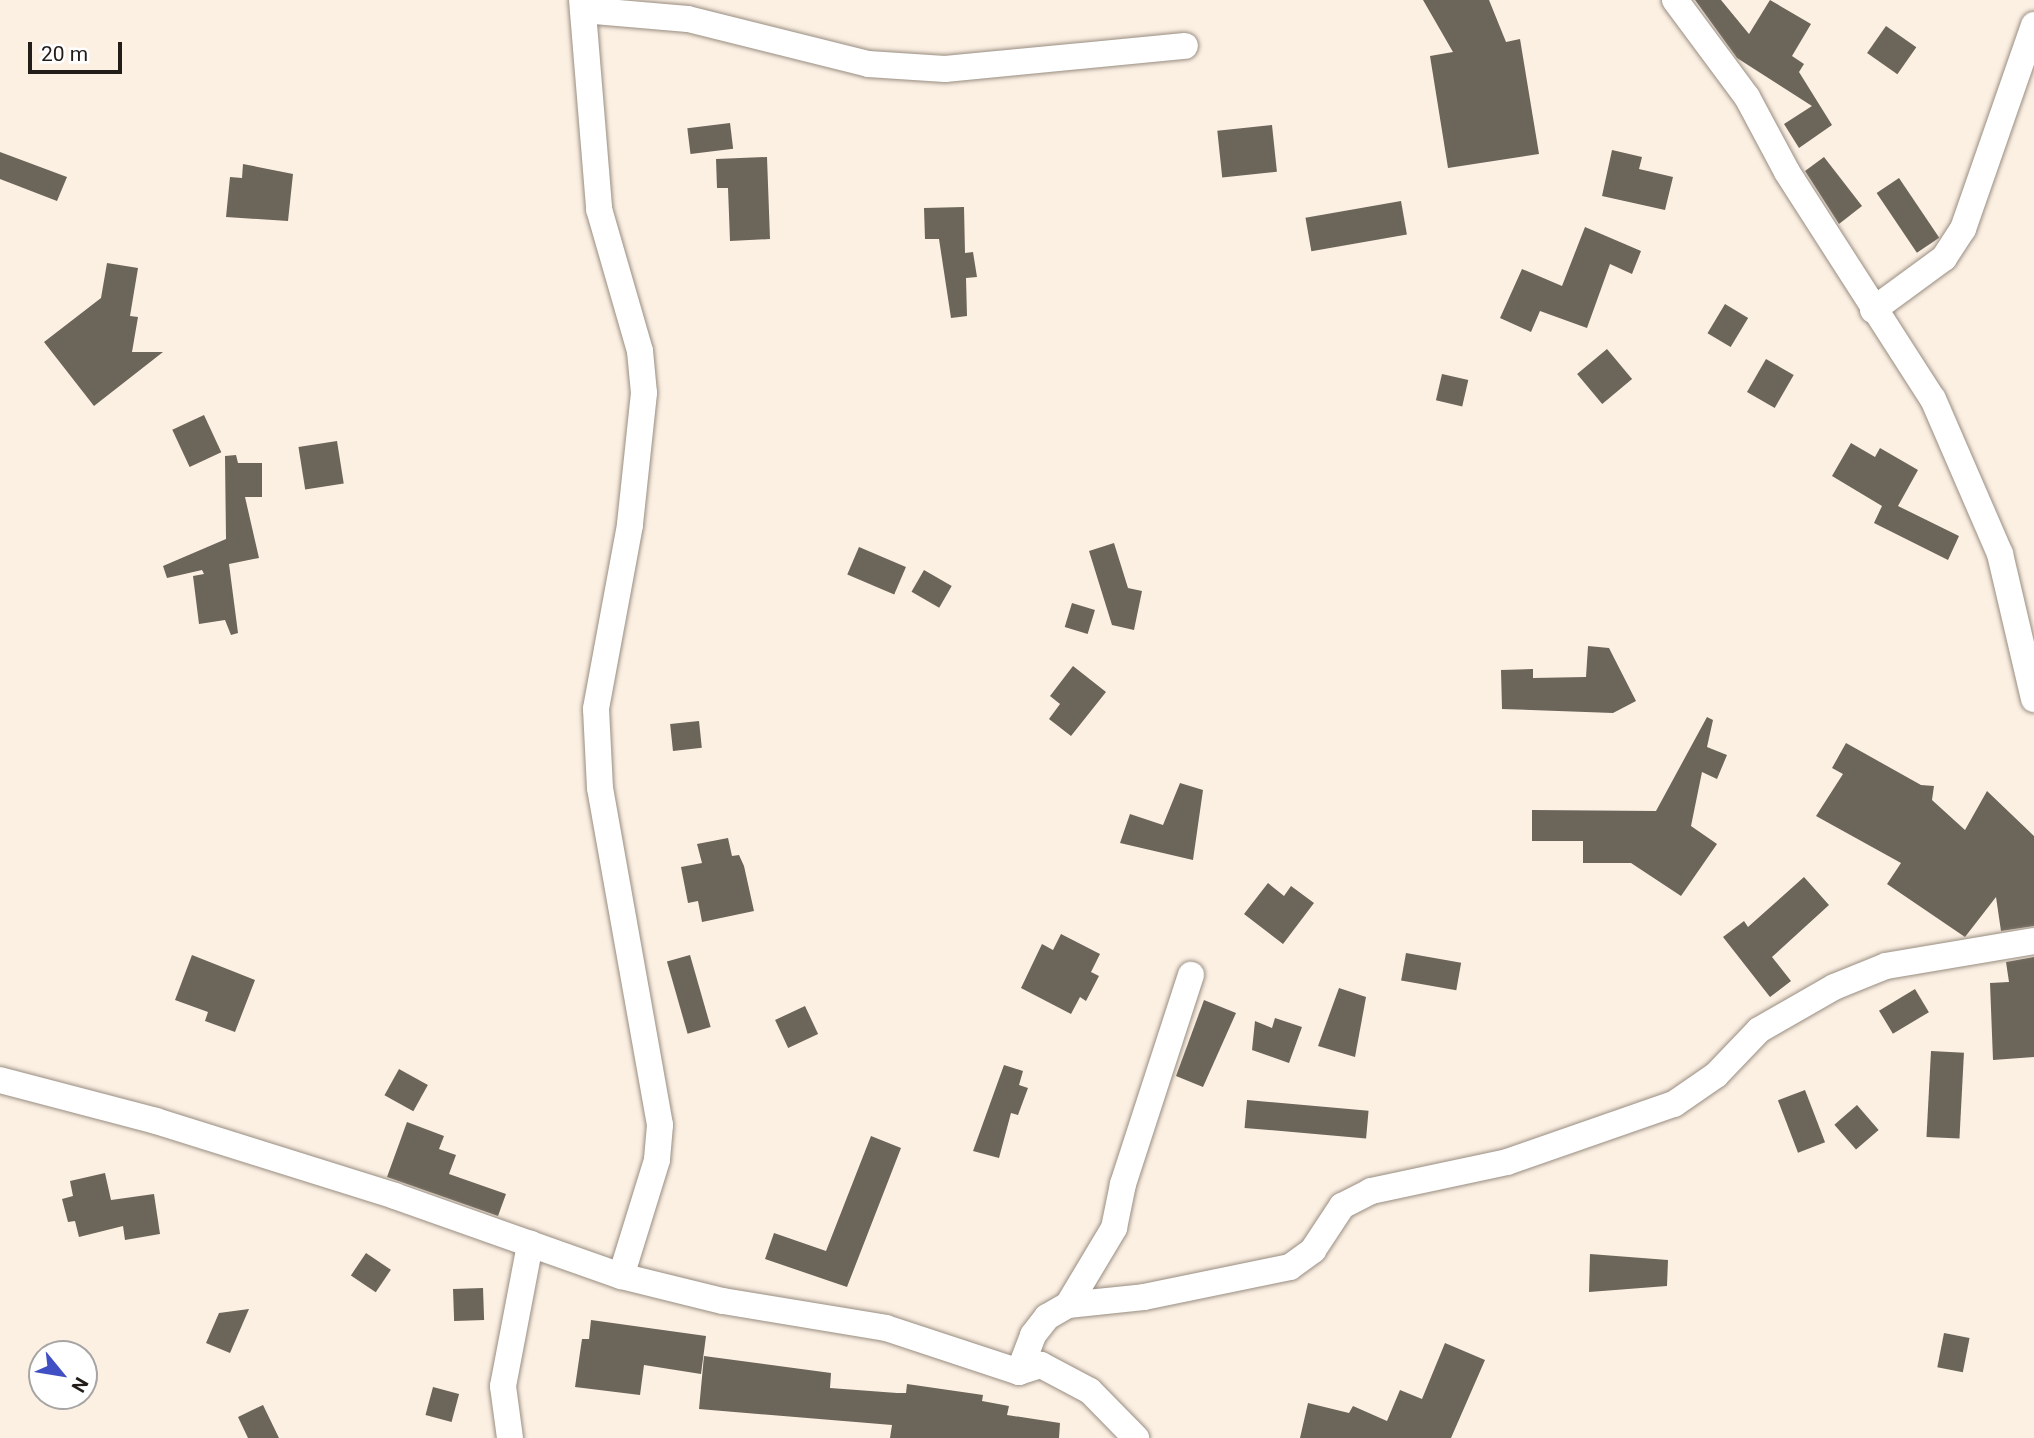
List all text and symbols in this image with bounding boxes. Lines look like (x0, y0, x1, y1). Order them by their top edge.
scale bar (32, 28, 126, 72)
text: 20 m (41, 42, 88, 66)
north arrow (28, 1340, 98, 1410)
text: N (67, 1373, 93, 1396)

